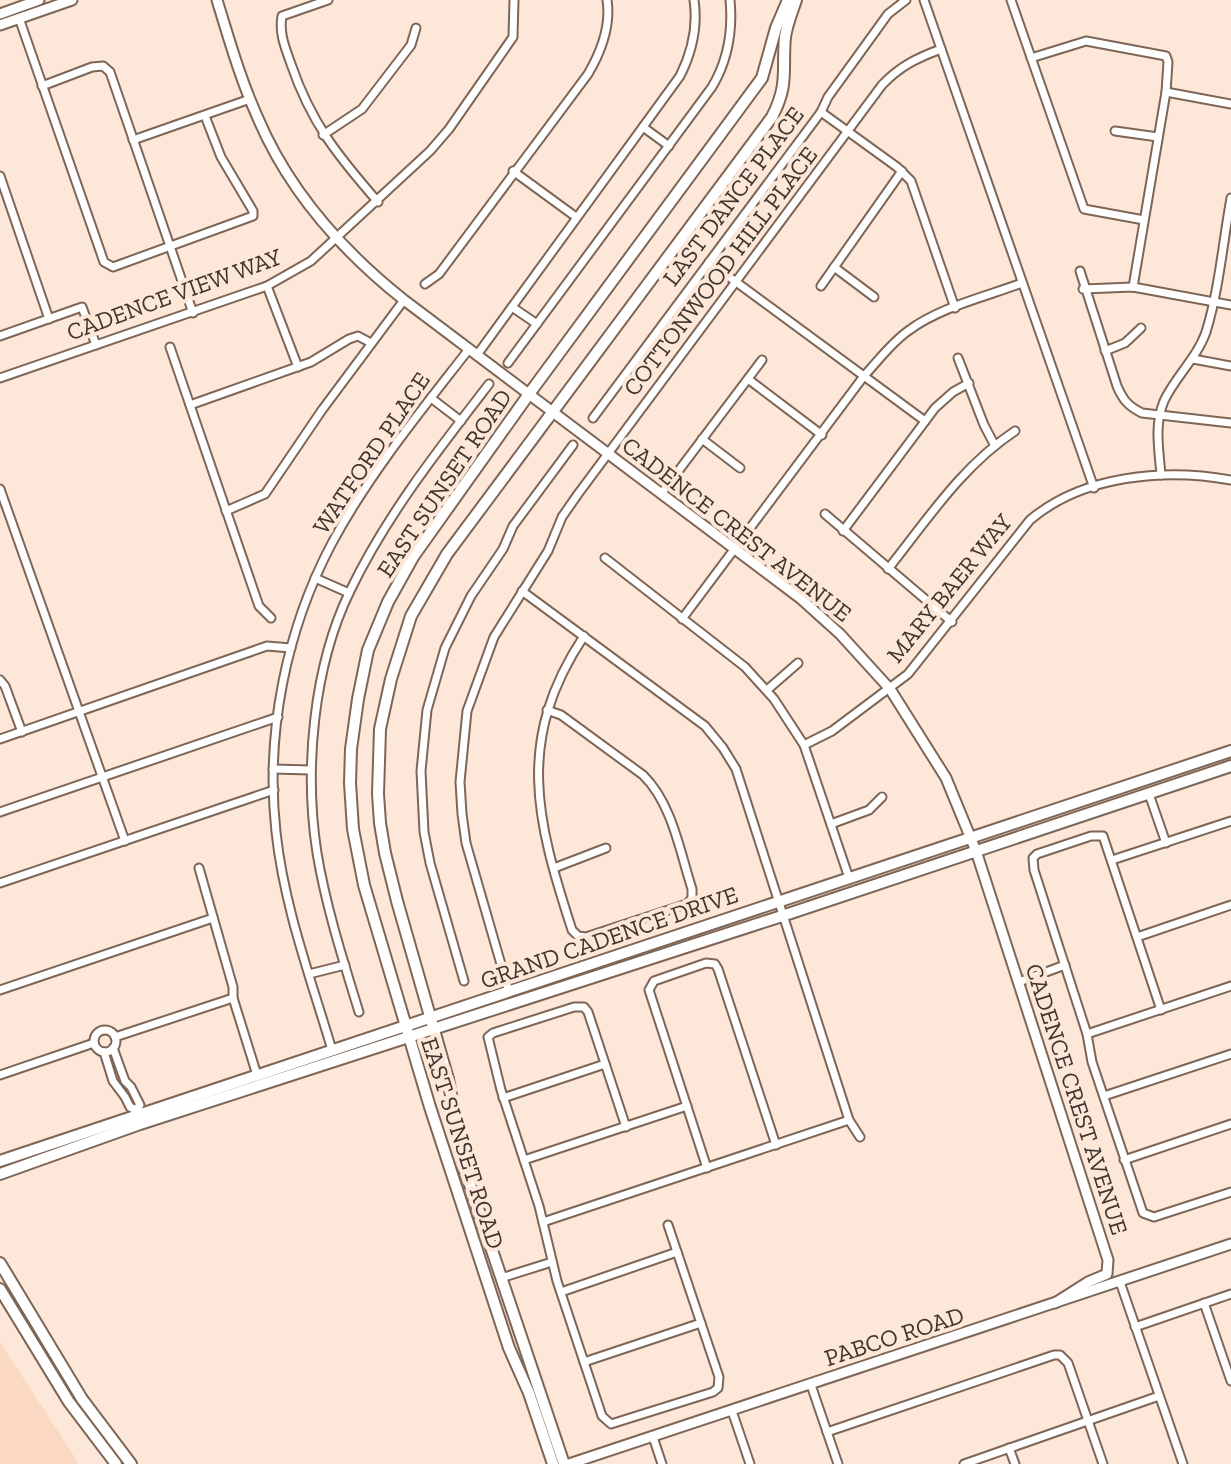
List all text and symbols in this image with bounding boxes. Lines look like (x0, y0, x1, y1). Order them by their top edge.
street label: LAST DANCE PLACE (656, 101, 810, 291)
street label: COTTONWOOD HILL PLACE (617, 141, 823, 401)
street label: CADENCE VIEW WAY (63, 242, 286, 346)
street label: WATFORD PLACE (306, 367, 436, 539)
street label: EAST SUNSET ROAD (370, 383, 518, 583)
street label: CADENCE CREST AVENUE (616, 430, 858, 628)
street label: MARY BAER WAY (880, 508, 1018, 668)
street label: GRAND CADENCE DRIVE (477, 879, 741, 995)
street label: CADENCE CREST AVENUE (1019, 960, 1135, 1238)
street label: EAST SUNSET ROAD (415, 1034, 511, 1252)
street label: PABCO ROAD (821, 1300, 967, 1372)

